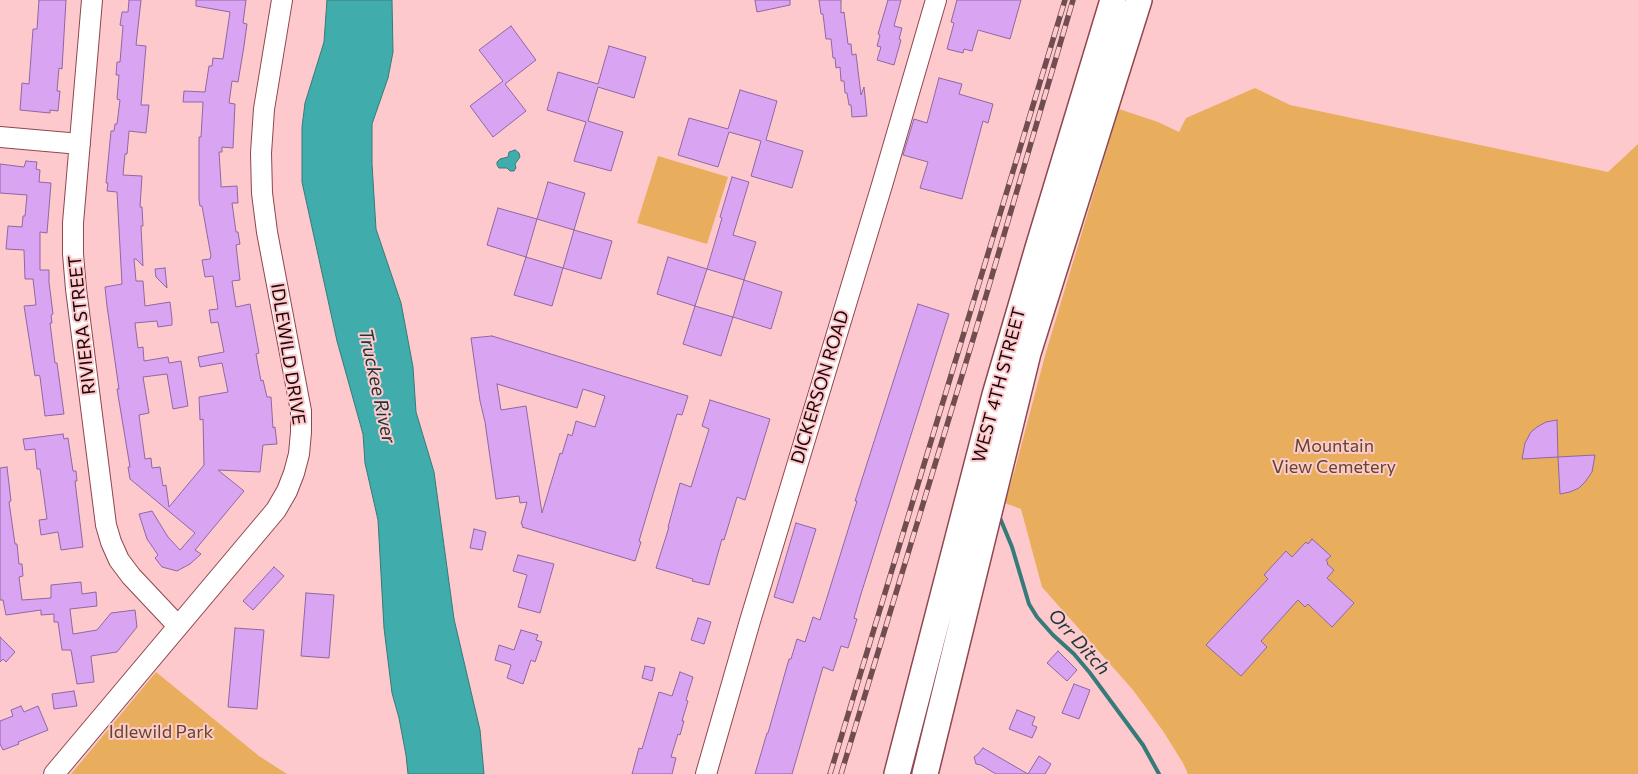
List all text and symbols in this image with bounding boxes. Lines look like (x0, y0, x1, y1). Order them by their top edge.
street label: RIVIERA STREET (64, 254, 100, 396)
street label: IDLEWILD DRIVE (266, 282, 310, 426)
street label: WEST 4TH STREET (968, 305, 1030, 465)
street label: DICKERSON ROAD (786, 308, 854, 466)
water label: Truckee River (354, 327, 400, 445)
park label: Mountain View Cemetery (1272, 435, 1396, 478)
water label: Orr Ditch (1043, 604, 1115, 680)
park label: Idlewild Park (109, 721, 213, 743)

